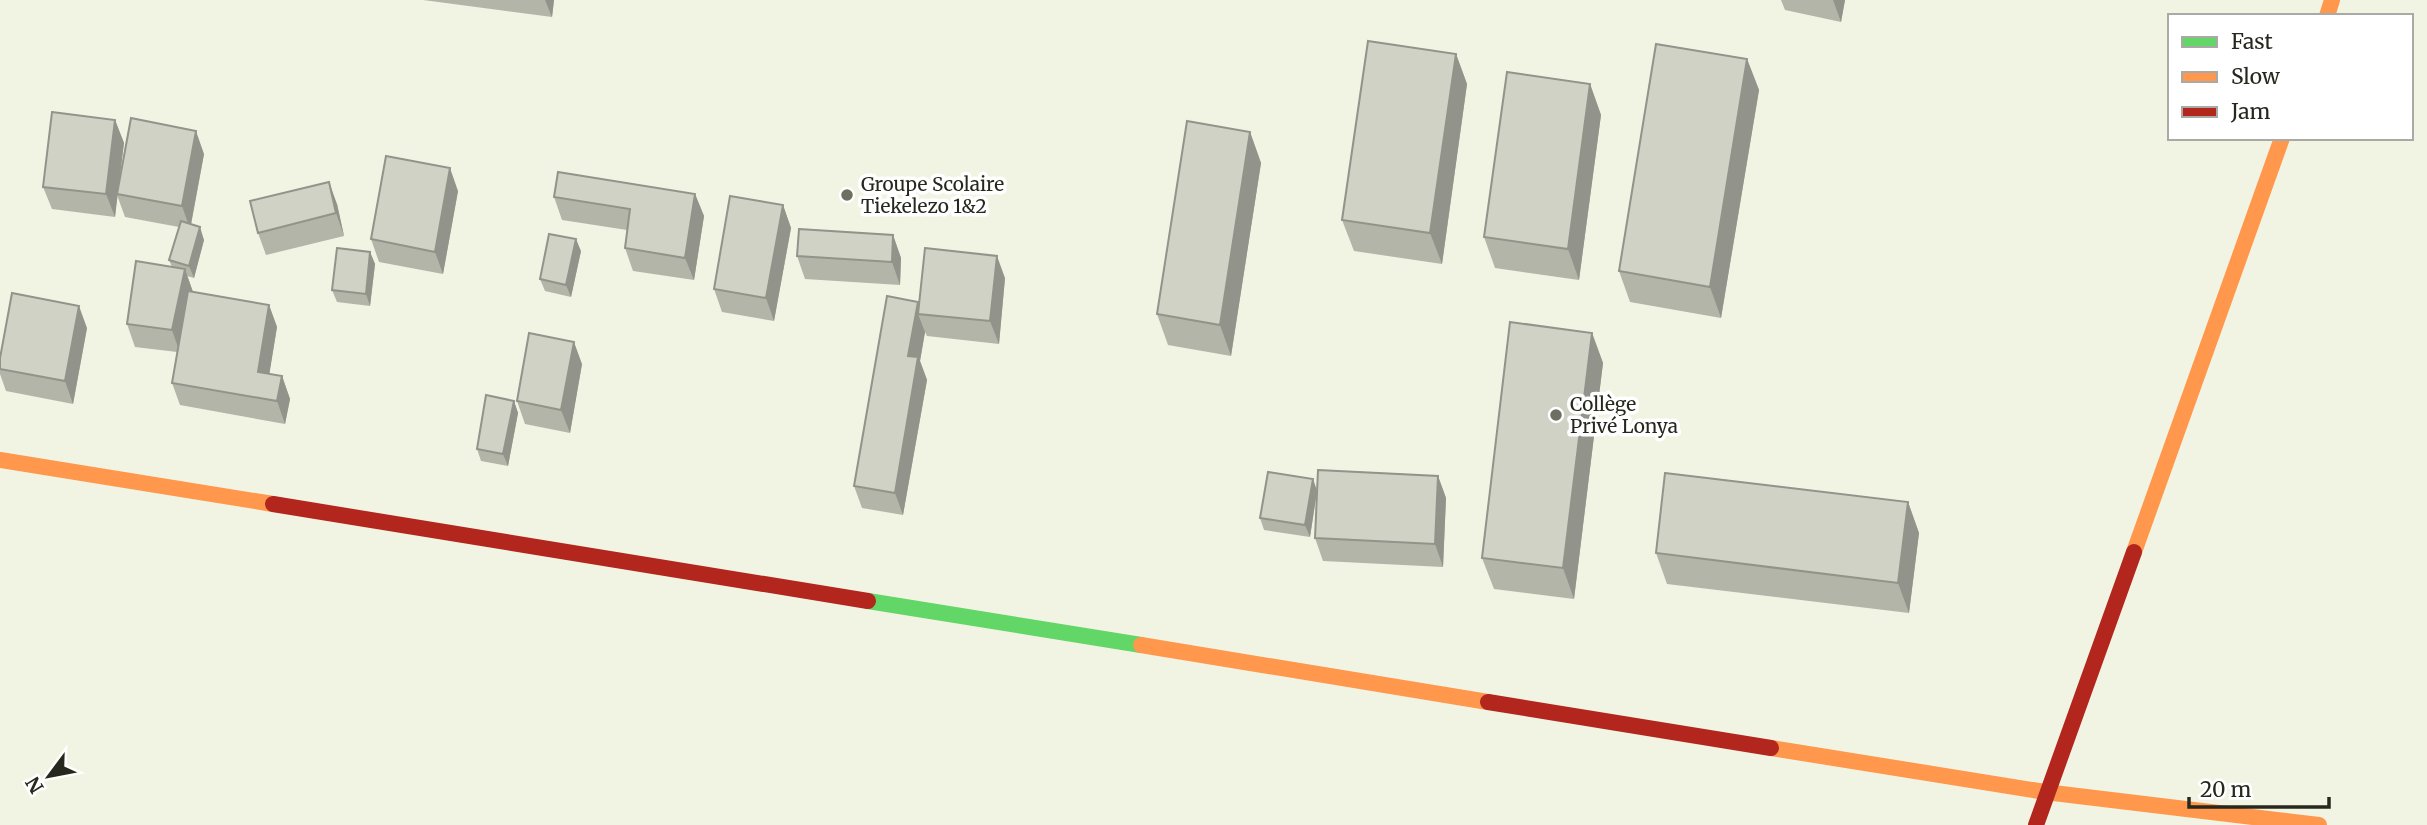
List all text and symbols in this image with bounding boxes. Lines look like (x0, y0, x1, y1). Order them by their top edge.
legend (2168, 14, 2413, 140)
text: Fast (2231, 28, 2273, 55)
text: Slow (2231, 63, 2280, 90)
text: Jam (2230, 98, 2270, 125)
place label: Groupe Scolaire Tiekelezo 1&2 (861, 172, 1004, 218)
marker: Groupe Scolaire Tiekelezo 1&2 (839, 187, 855, 203)
place label: Collège Privé Lonya (1570, 392, 1678, 438)
marker: Collège Privé Lonya (1548, 407, 1564, 423)
north arrow (14, 741, 84, 811)
scale bar (2189, 766, 2329, 810)
text: N (20, 772, 49, 798)
text: 20 m (2200, 776, 2252, 803)

